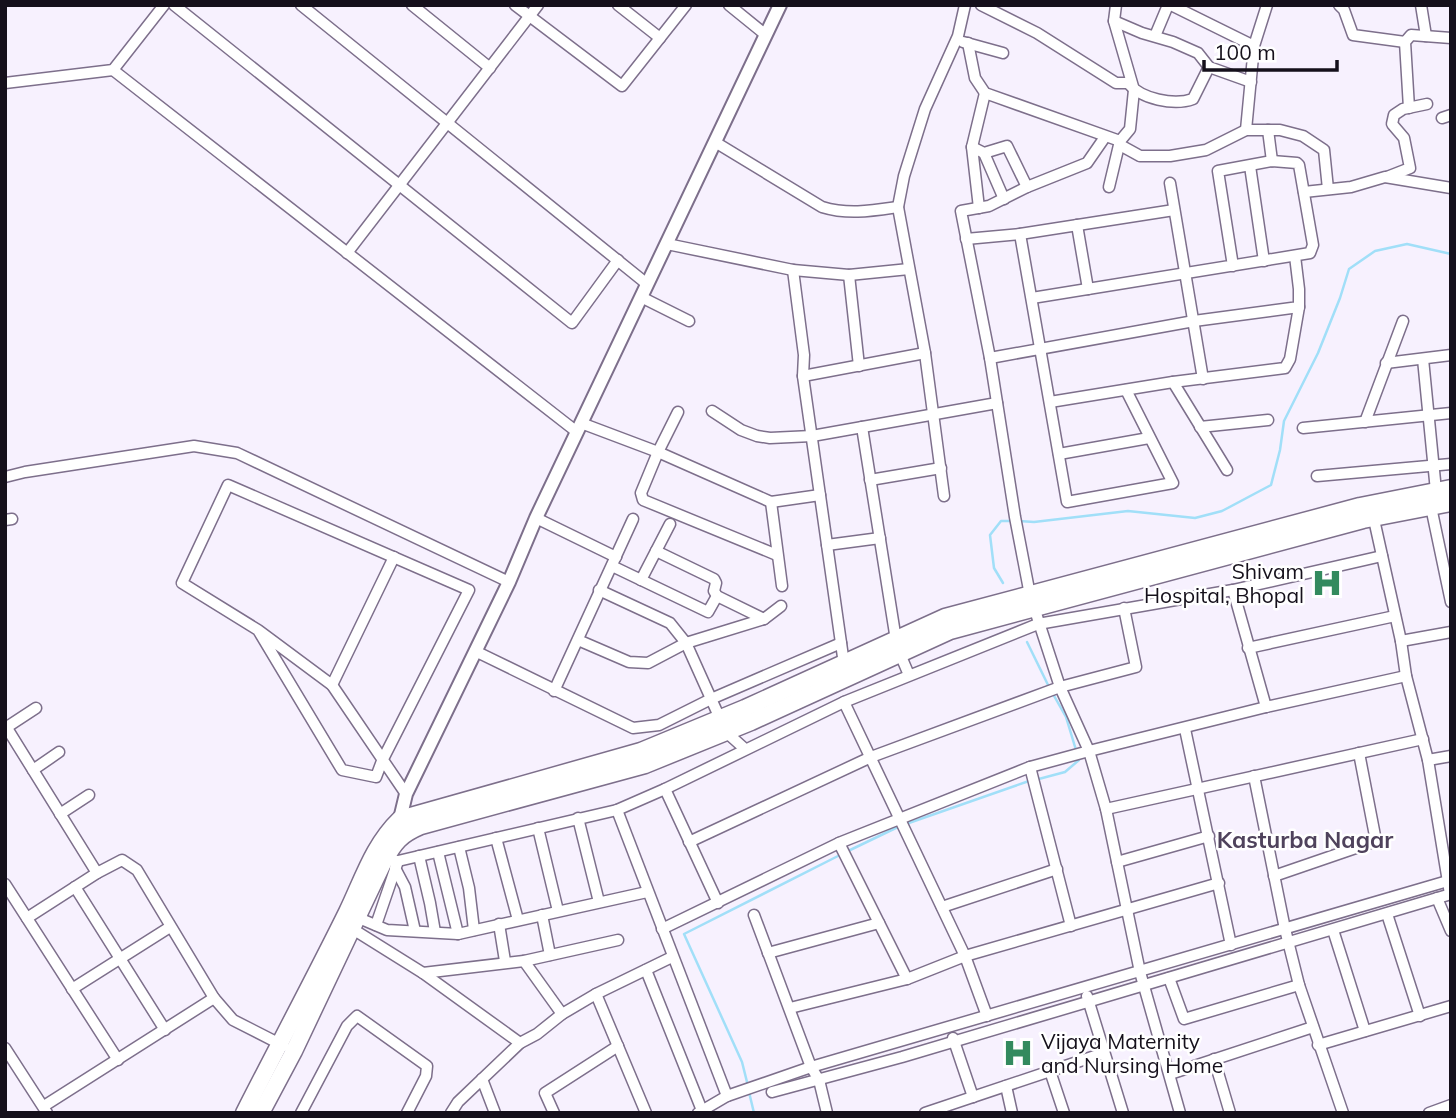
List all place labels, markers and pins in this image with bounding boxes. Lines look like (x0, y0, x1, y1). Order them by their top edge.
place label: Shivam Hospital, Bhopal (1144, 558, 1304, 608)
hospital icon: Shivam Hospital, Bhopal (1310, 566, 1344, 600)
place label: Vijaya Maternity and Nursing Home (1041, 1028, 1223, 1078)
hospital icon: Vijaya Maternity and Nursing Home (1001, 1036, 1035, 1070)

